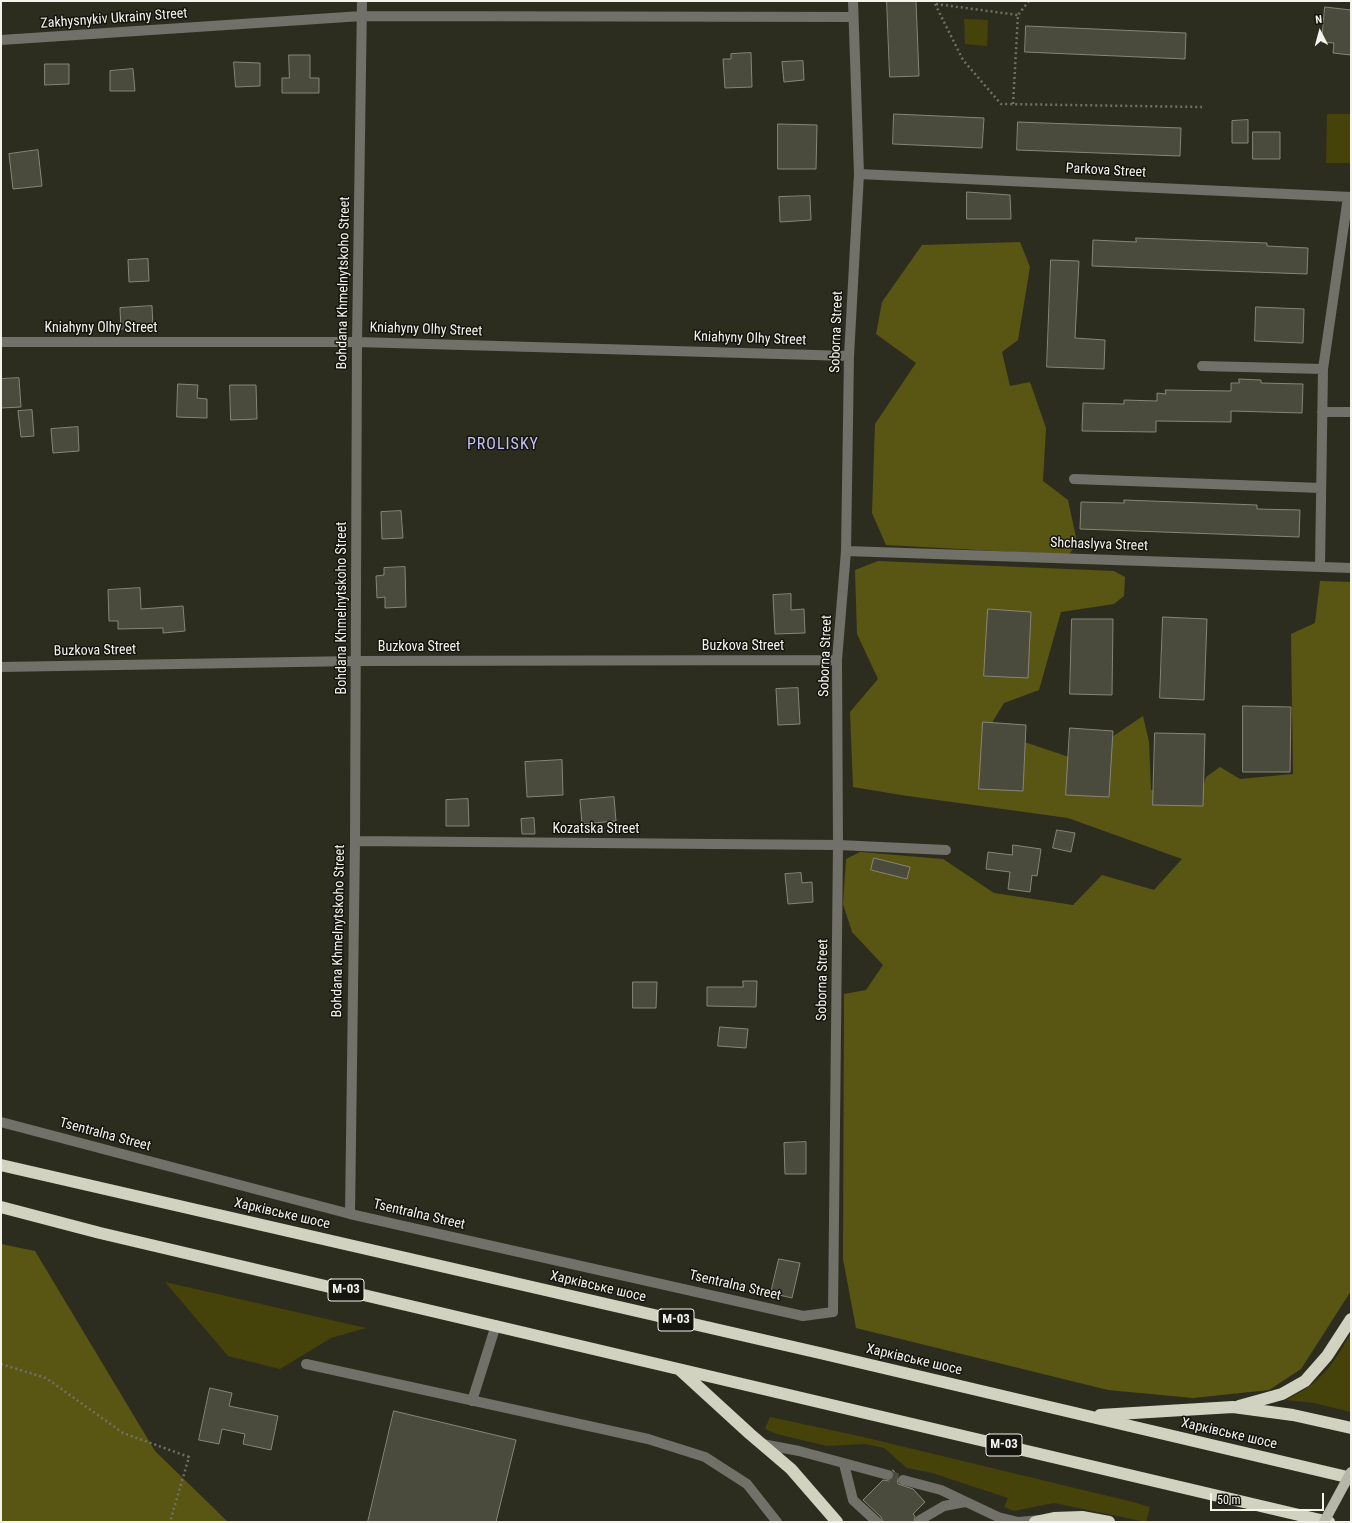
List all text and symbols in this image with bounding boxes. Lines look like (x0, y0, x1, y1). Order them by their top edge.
street label: Zakhysnykiv Ukrainy Street (40, 5, 188, 33)
north arrow (1300, 12, 1340, 52)
text: N (1315, 13, 1323, 26)
street label: Parkova Street (1065, 161, 1147, 181)
street label: Bohdana Khmelnytskoho Street (334, 196, 354, 370)
street label: Soborna Street (827, 291, 847, 373)
street label: Kniahyny Olhy Street (45, 320, 157, 336)
street label: Kniahyny Olhy Street (369, 320, 483, 340)
street label: Kniahyny Olhy Street (693, 329, 807, 349)
district label: PROLISKY (467, 435, 539, 455)
street label: Bohdana Khmelnytskoho Street (334, 522, 350, 694)
street label: Shchaslyva Street (1050, 535, 1148, 555)
street label: Soborna Street (816, 615, 836, 697)
street label: Buzkova Street (702, 638, 784, 654)
street label: Buzkova Street (378, 639, 460, 655)
street label: Buzkova Street (54, 642, 136, 660)
street label: Kozatska Street (553, 821, 639, 837)
street label: Bohdana Khmelnytskoho Street (329, 844, 349, 1018)
street label: Soborna Street (814, 939, 832, 1021)
street label: Tsentralna Street (58, 1115, 152, 1155)
street label: Харківське шосе (232, 1195, 332, 1233)
street label: Tsentralna Street (371, 1196, 467, 1234)
street label: Tsentralna Street (687, 1267, 783, 1305)
street label: Харківське шосе (548, 1268, 648, 1306)
road number: М-03 (328, 1279, 364, 1301)
road number: М-03 (658, 1309, 694, 1331)
street label: Харківське шосе (864, 1341, 964, 1379)
street label: Харківське шосе (1179, 1415, 1279, 1453)
road number: М-03 (986, 1434, 1022, 1456)
scale bar (1212, 1485, 1326, 1511)
text: 50 m (1217, 1493, 1241, 1507)

